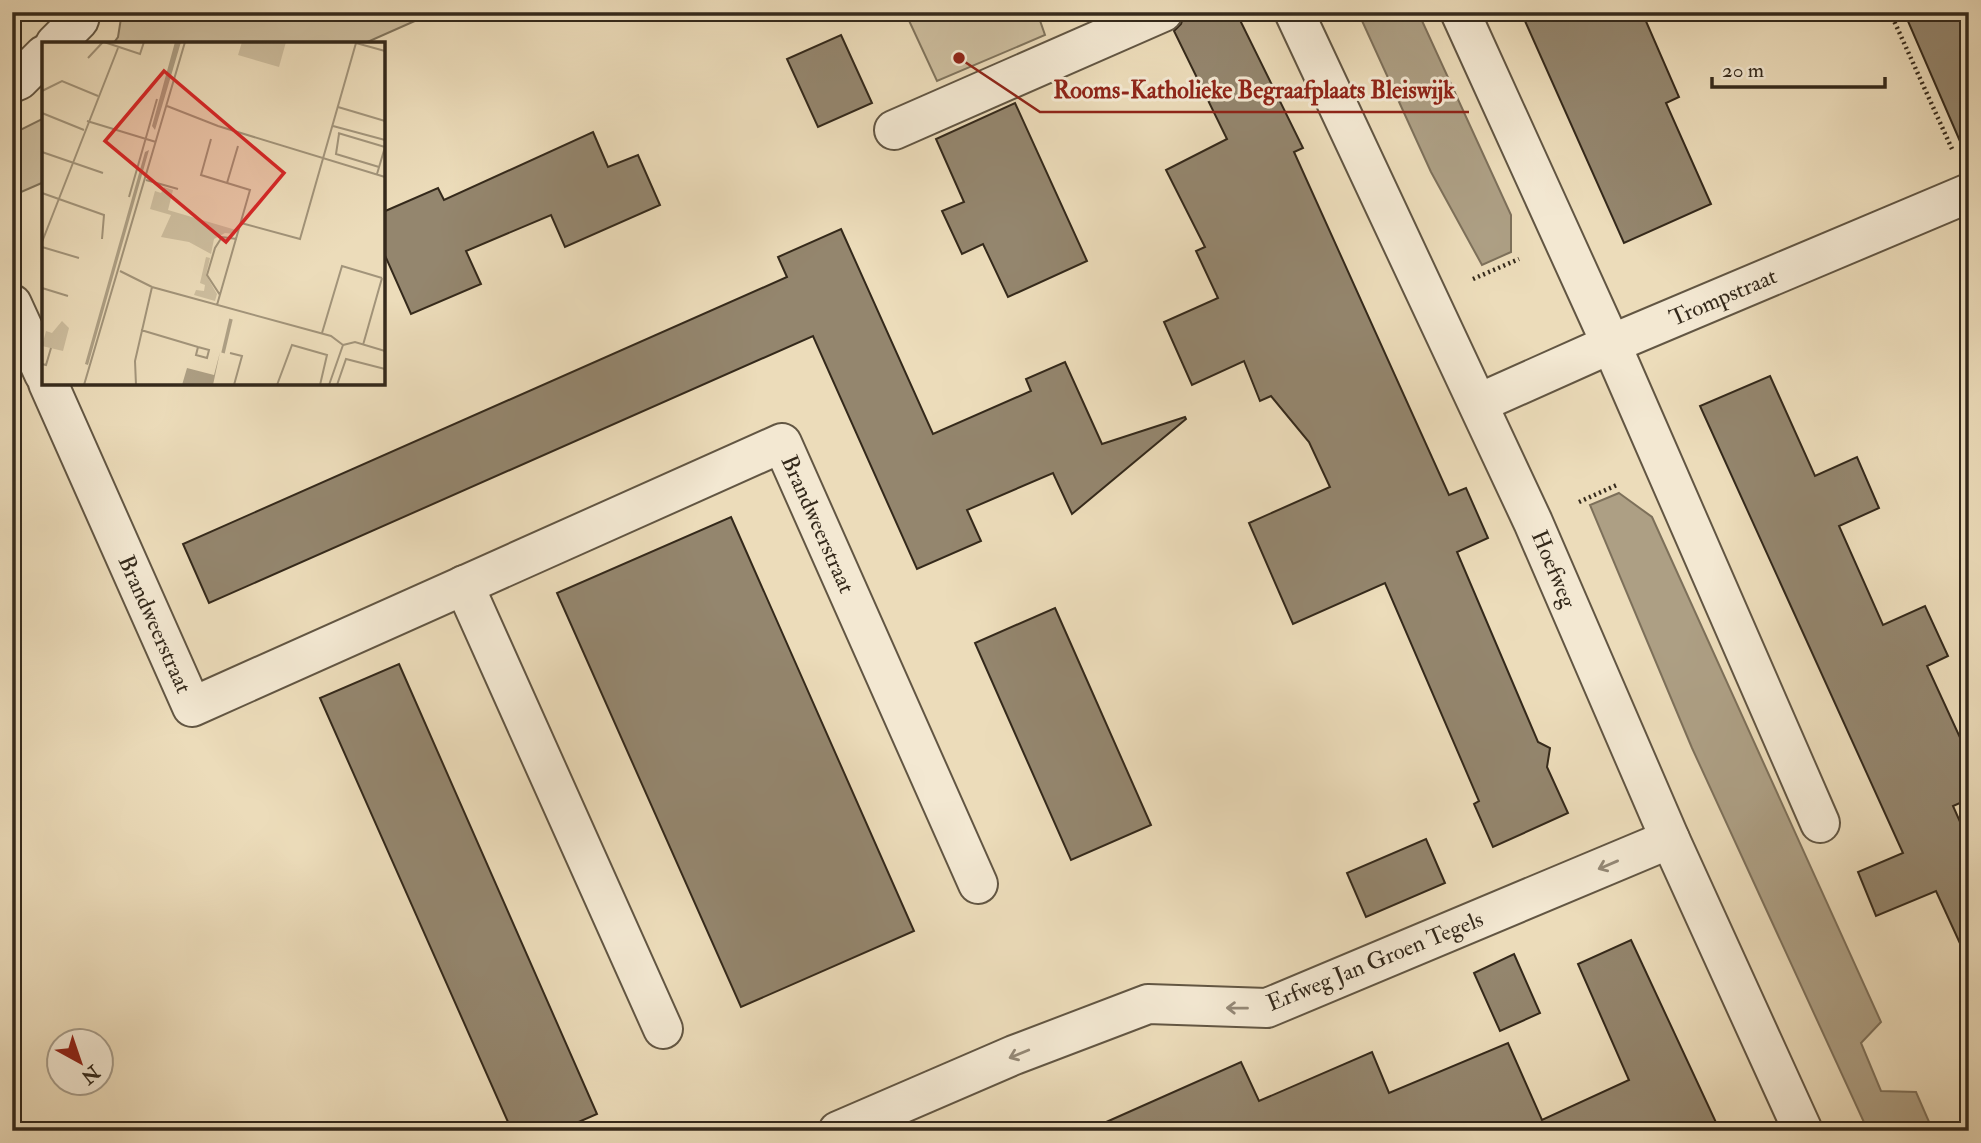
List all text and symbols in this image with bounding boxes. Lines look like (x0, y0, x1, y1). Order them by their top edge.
inset map (42, 42, 385, 385)
scale bar (1712, 46, 1885, 90)
text: 20 m (1722, 57, 1764, 84)
callout: Rooms-Katholieke Begraafplaats Bleiswijk (1040, 67, 1469, 112)
text: Rooms-Katholieke Begraafplaats Bleiswijk (1053, 75, 1455, 106)
street label: Trompstraat (1665, 261, 1781, 334)
street label: Brandweerstraat (775, 450, 861, 598)
street label: Hoefweg (1525, 526, 1584, 613)
street label: Brandweerstraat (112, 550, 198, 698)
one-way arrow (1597, 860, 1619, 873)
street label: Erfweg Jan Groen Tegels (1262, 904, 1488, 1018)
one-way arrow (1226, 1001, 1249, 1015)
north arrow (46, 1028, 116, 1098)
one-way arrow (1009, 1048, 1030, 1061)
text: N (75, 1059, 105, 1090)

